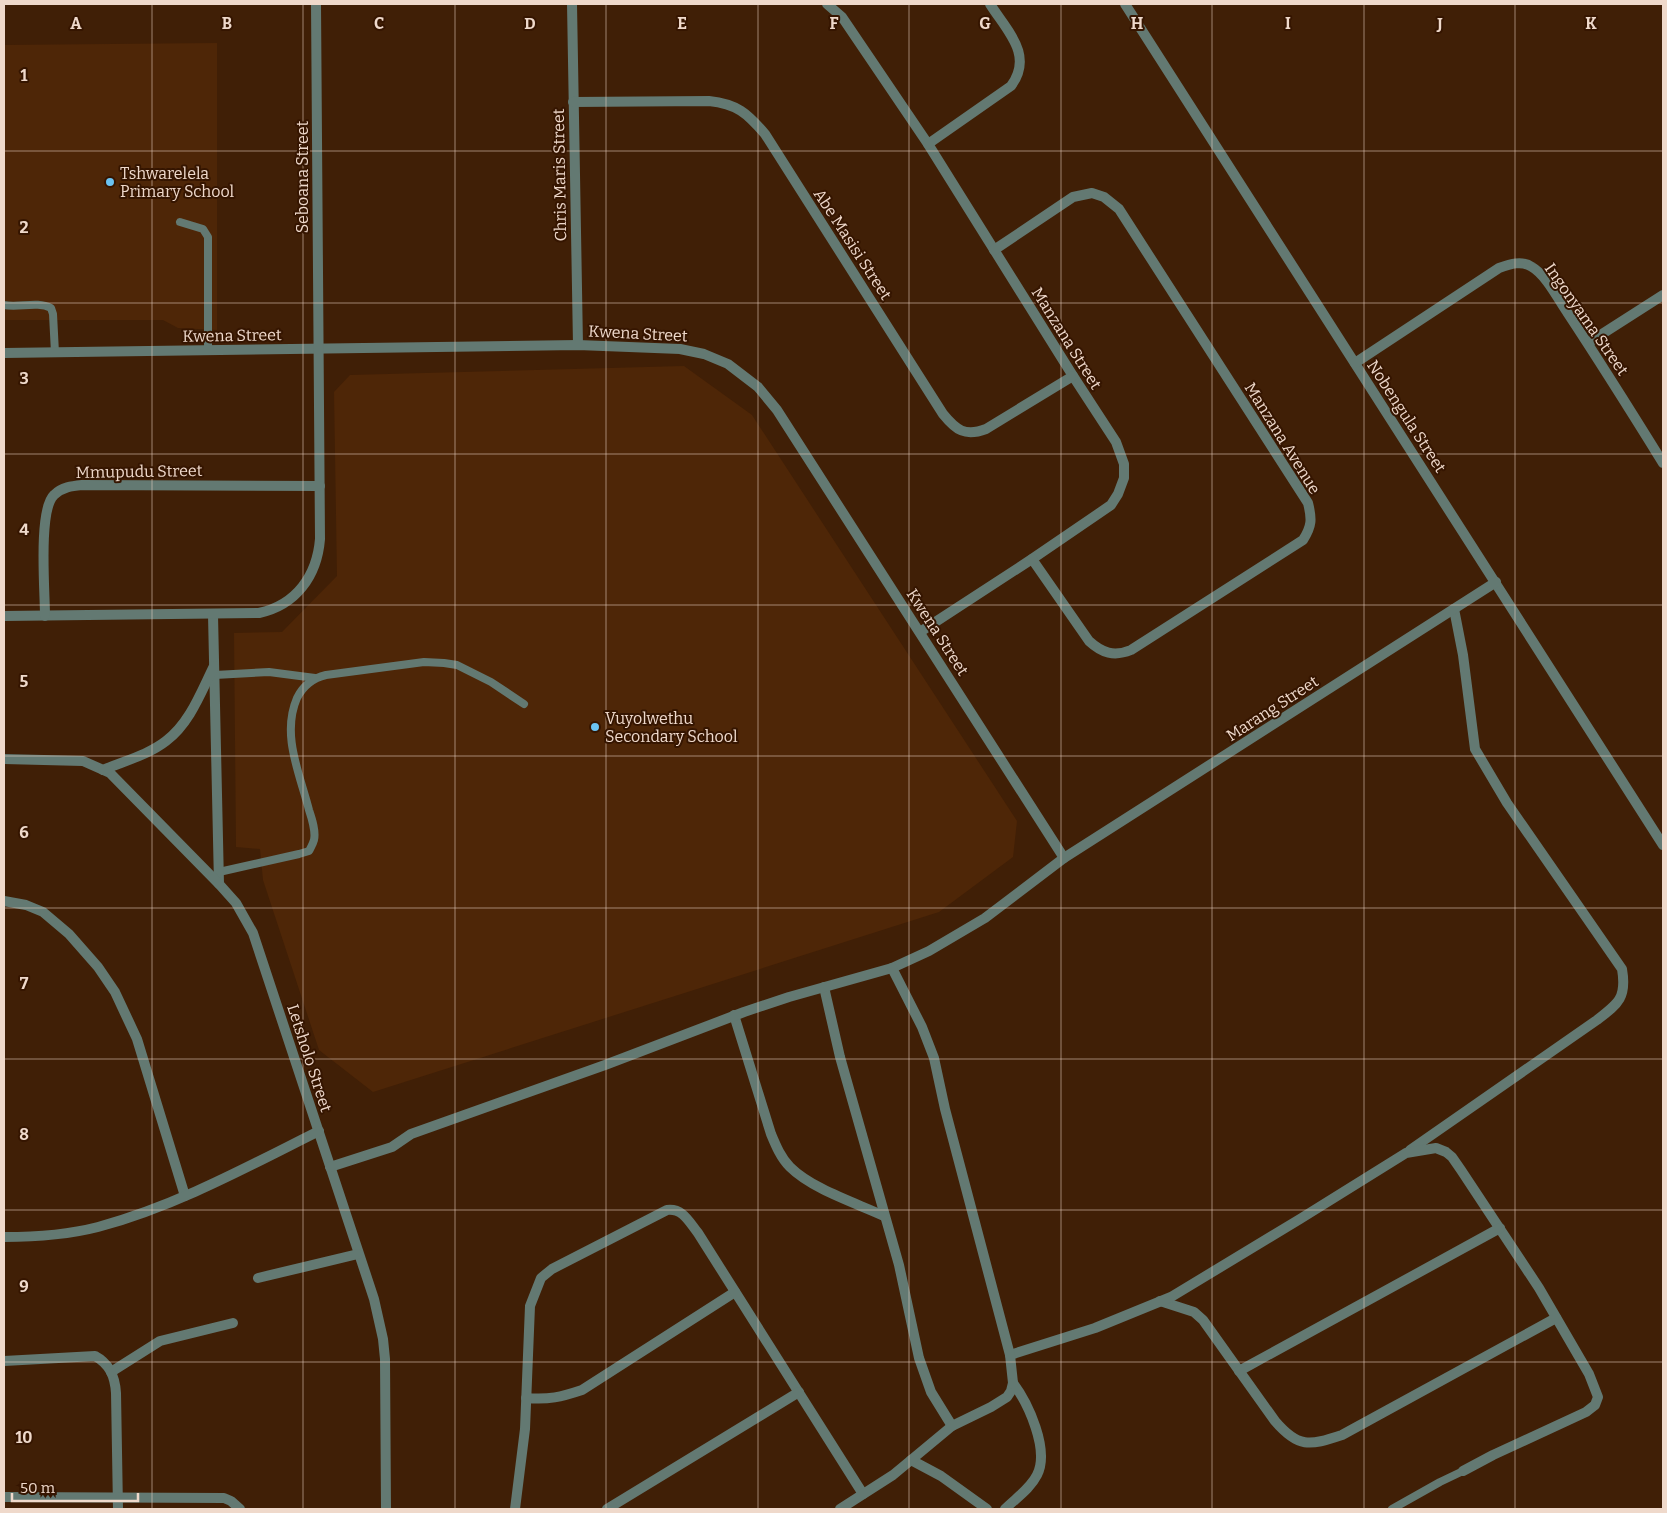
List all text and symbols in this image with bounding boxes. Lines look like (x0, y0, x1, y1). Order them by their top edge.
text: A (70, 14, 82, 33)
text: B (222, 14, 232, 33)
text: C (374, 14, 384, 33)
text: D (524, 14, 536, 33)
text: E (677, 14, 687, 33)
text: F (830, 14, 839, 33)
text: G (979, 14, 991, 33)
text: H (1131, 14, 1144, 33)
text: I (1285, 14, 1291, 33)
text: J (1436, 14, 1443, 33)
text: K (1585, 14, 1597, 33)
text: 1 (21, 66, 28, 85)
street label: Chris Maris Street (549, 108, 570, 241)
street label: Seboana Street (293, 120, 312, 233)
place label: Tshwarelela Primary School (120, 164, 235, 201)
marker: Tshwarelela Primary School (104, 176, 116, 188)
street label: Abe Masisi Street (810, 185, 896, 303)
text: 2 (19, 218, 29, 237)
street label: Ingonyama Street (1541, 260, 1633, 379)
street label: Manzana Street (1028, 284, 1106, 393)
street label: Kwena Street (588, 321, 688, 346)
street label: Kwena Street (182, 325, 282, 346)
street label: Nobengula Street (1363, 357, 1450, 476)
text: 3 (19, 369, 29, 388)
street label: Manzana Avenue (1241, 379, 1324, 497)
street label: Mmupudu Street (76, 461, 203, 482)
text: 4 (19, 520, 29, 539)
street label: Kwena Street (903, 585, 973, 679)
text: 5 (20, 672, 29, 691)
street label: Marang Street (1223, 672, 1322, 745)
place label: Vuyolwethu Secondary School (605, 709, 738, 746)
marker: Vuyolwethu Secondary School (589, 721, 601, 733)
text: 6 (19, 823, 29, 842)
text: 7 (20, 974, 29, 993)
street label: Letsholo Street (283, 1002, 336, 1115)
text: 8 (19, 1125, 29, 1144)
text: 9 (19, 1277, 29, 1296)
text: 10 (15, 1428, 33, 1447)
scale bar (12, 1470, 139, 1502)
text: 50 m (20, 1479, 56, 1497)

